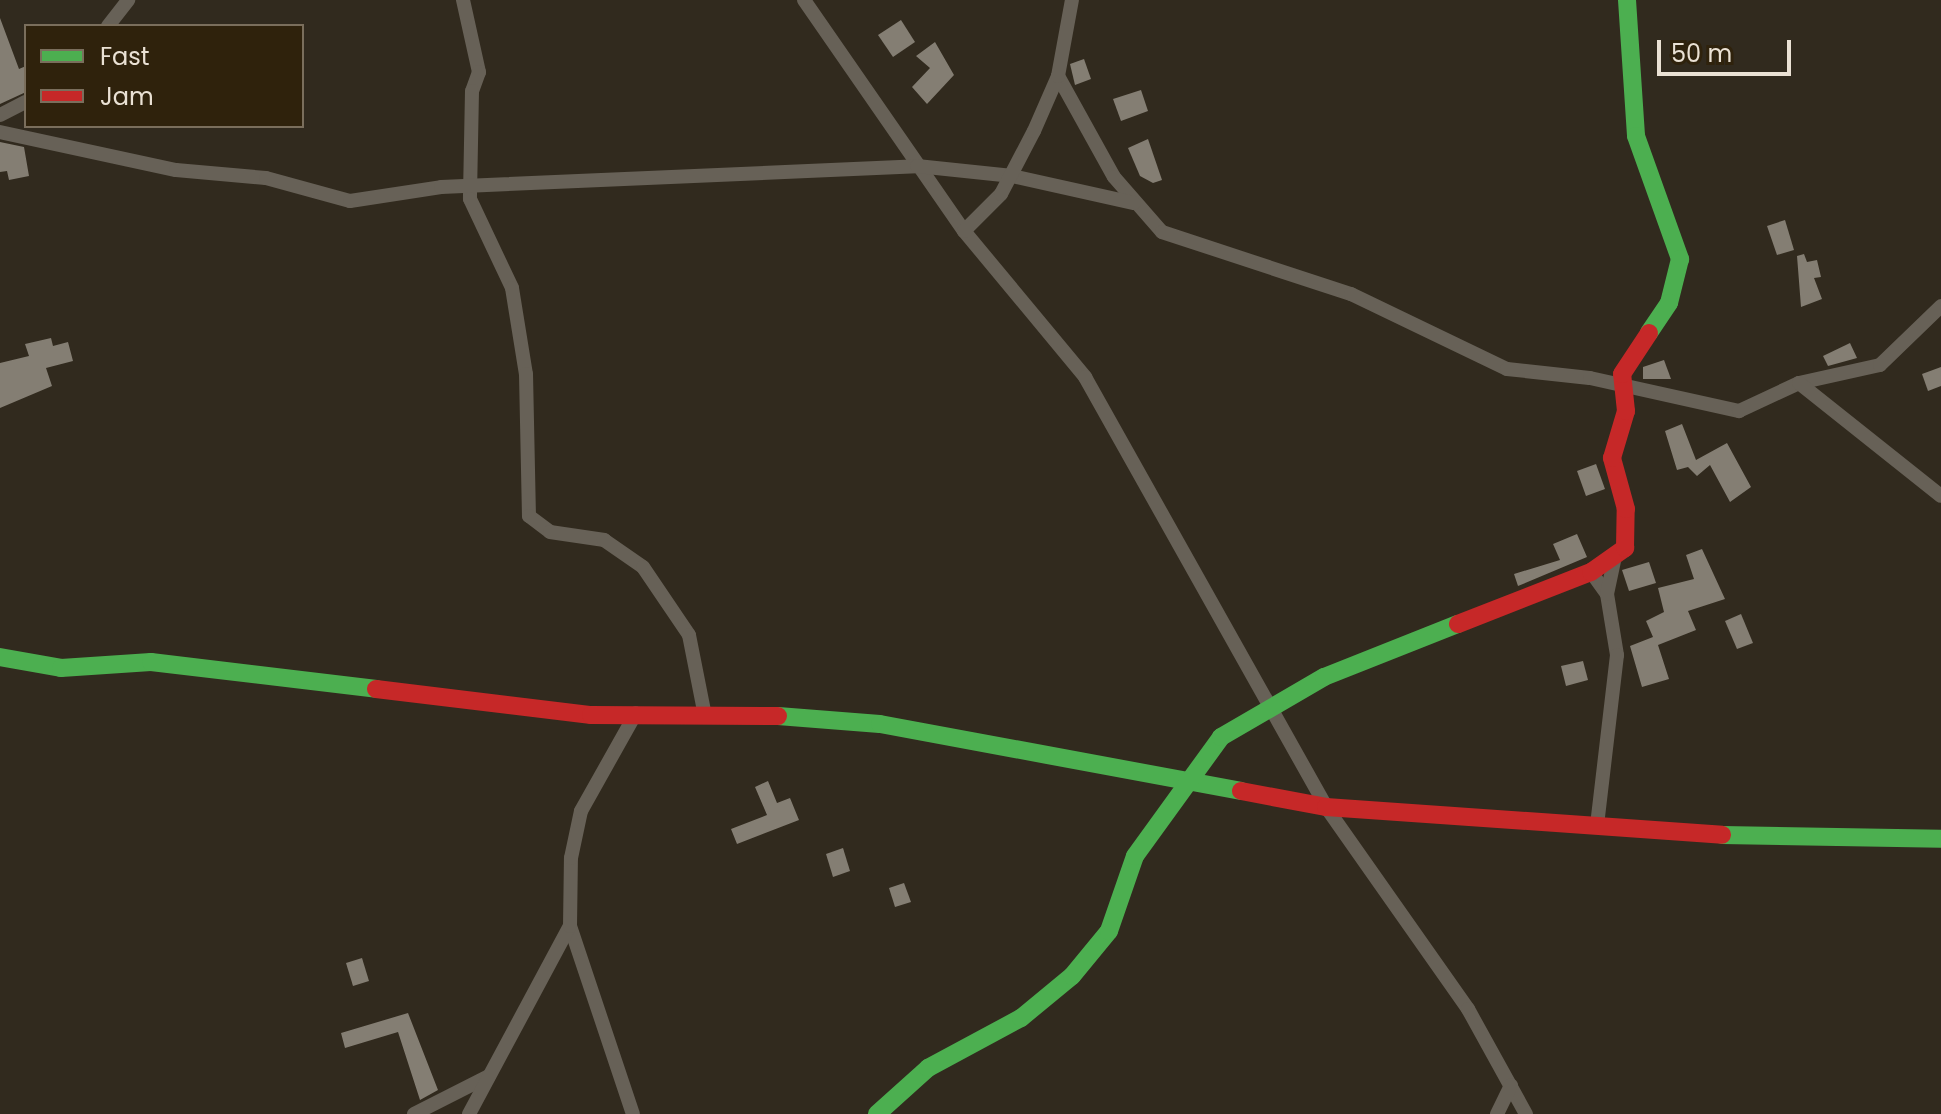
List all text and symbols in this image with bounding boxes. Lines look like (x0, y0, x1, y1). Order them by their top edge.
legend (24, 24, 304, 128)
scale bar (1661, 24, 1795, 74)
text: 50 m (1671, 37, 1732, 70)
text: Fast (100, 40, 150, 73)
text: Jam (100, 80, 154, 113)

